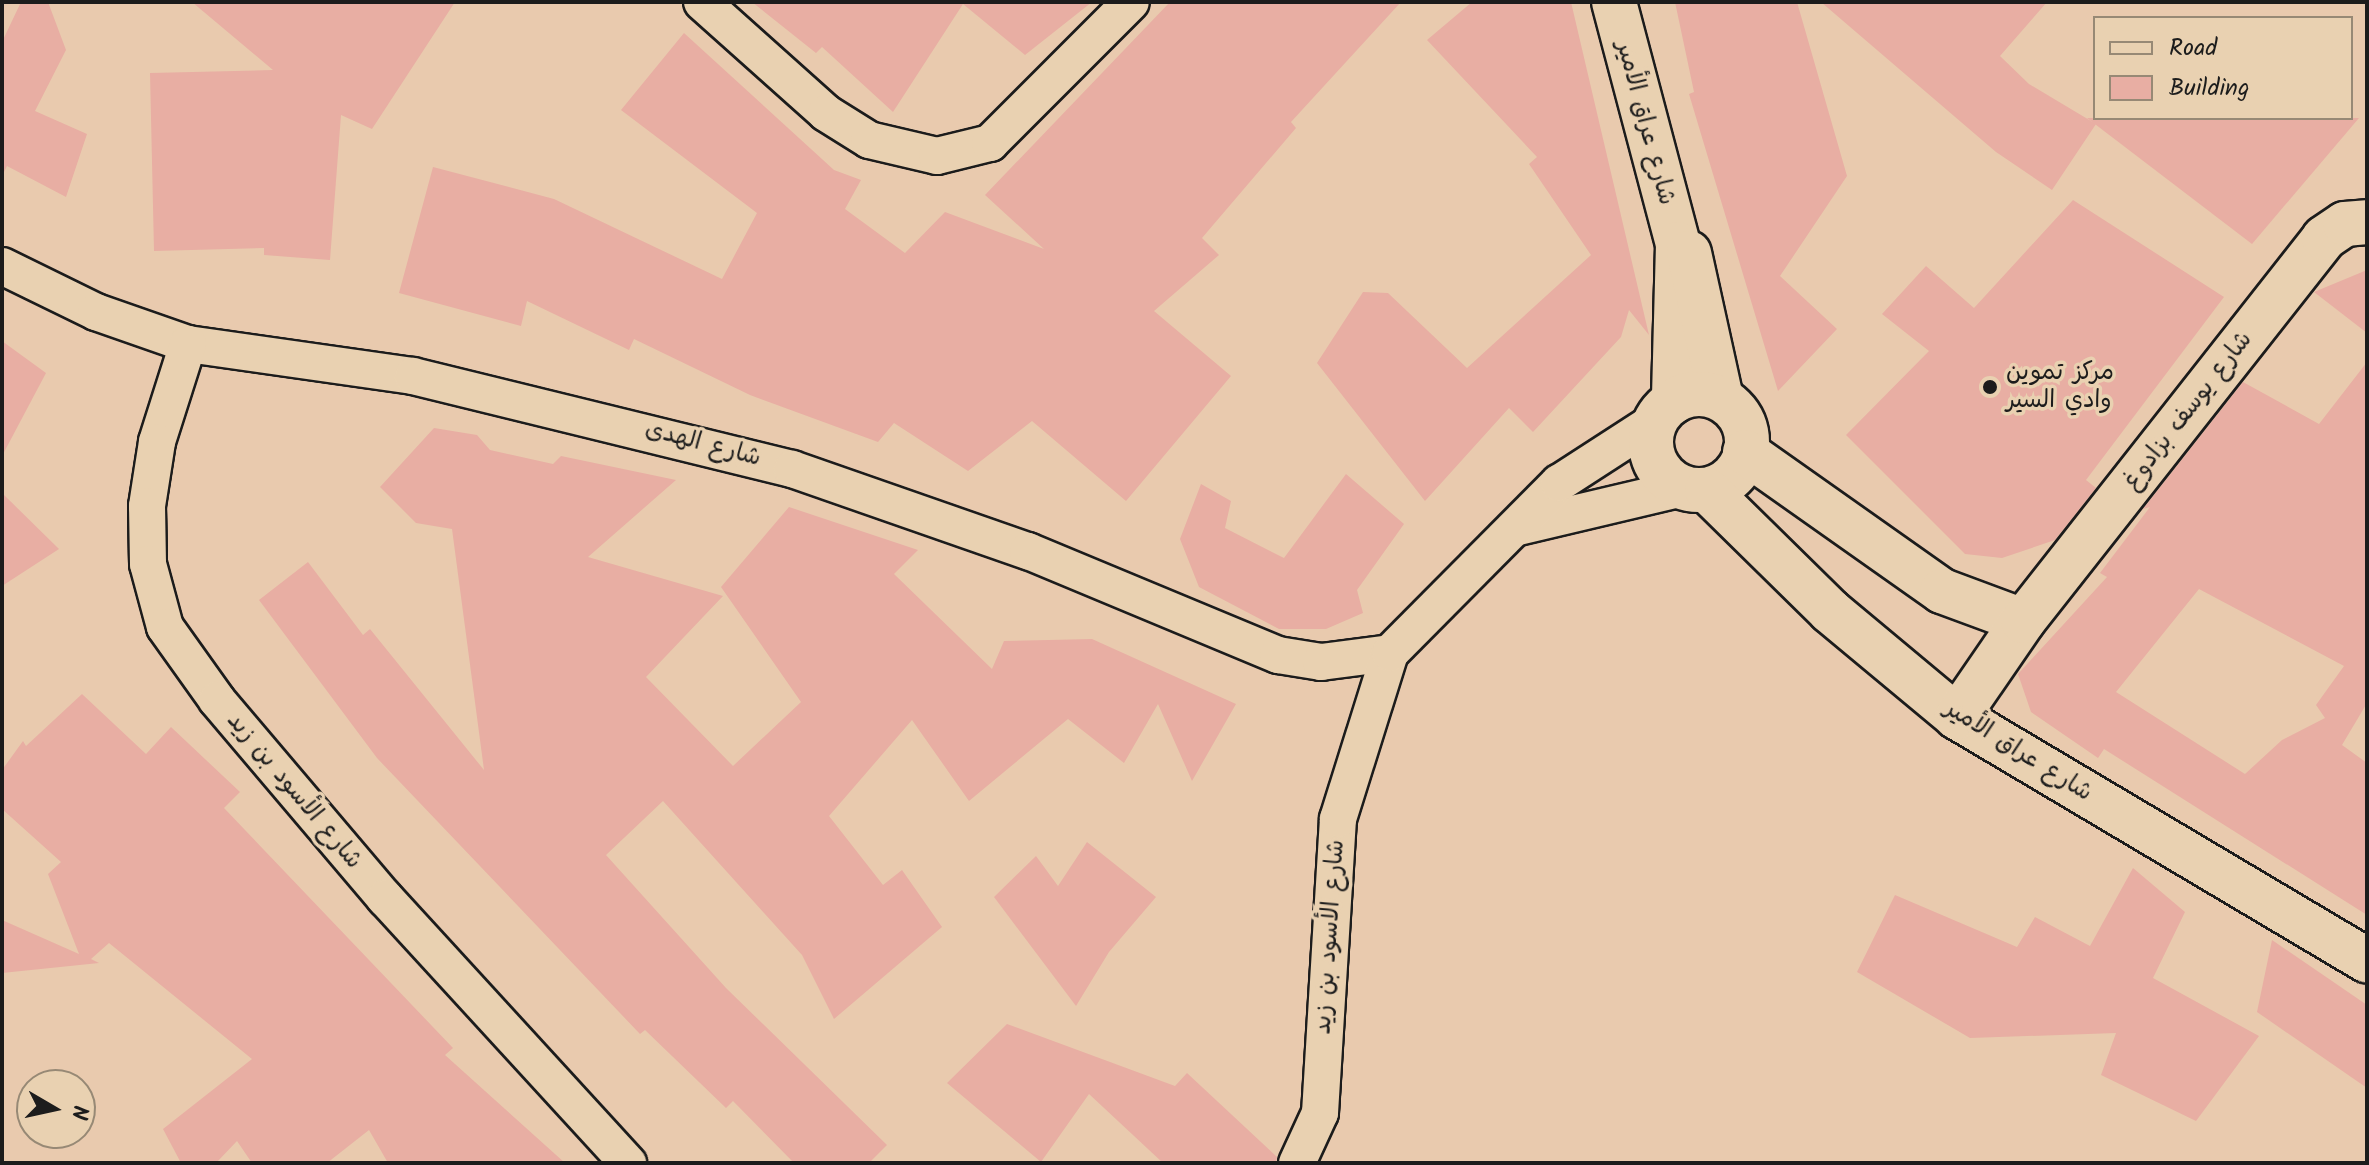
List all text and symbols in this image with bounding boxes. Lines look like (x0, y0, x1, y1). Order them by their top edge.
legend (2093, 16, 2353, 120)
text: Road (2169, 29, 2217, 68)
street label: شارع عراق الأمير (1609, 38, 1681, 208)
text: Building (2169, 69, 2249, 108)
street label: شارع يوسف بزادوغ (2117, 326, 2259, 496)
place label: مركز تموين وادي السير (2006, 359, 2114, 415)
marker: مركز تموين وادي السير (1981, 378, 1999, 396)
street label: شارع الهدى (642, 415, 764, 473)
street label: شارع عراق الأمير (1939, 694, 2097, 808)
street label: شارع الأسود بن زيد (220, 707, 368, 875)
street label: شارع الأسود بن زيد (1309, 839, 1351, 1035)
north arrow (16, 1069, 96, 1149)
text: N (60, 1103, 97, 1122)

